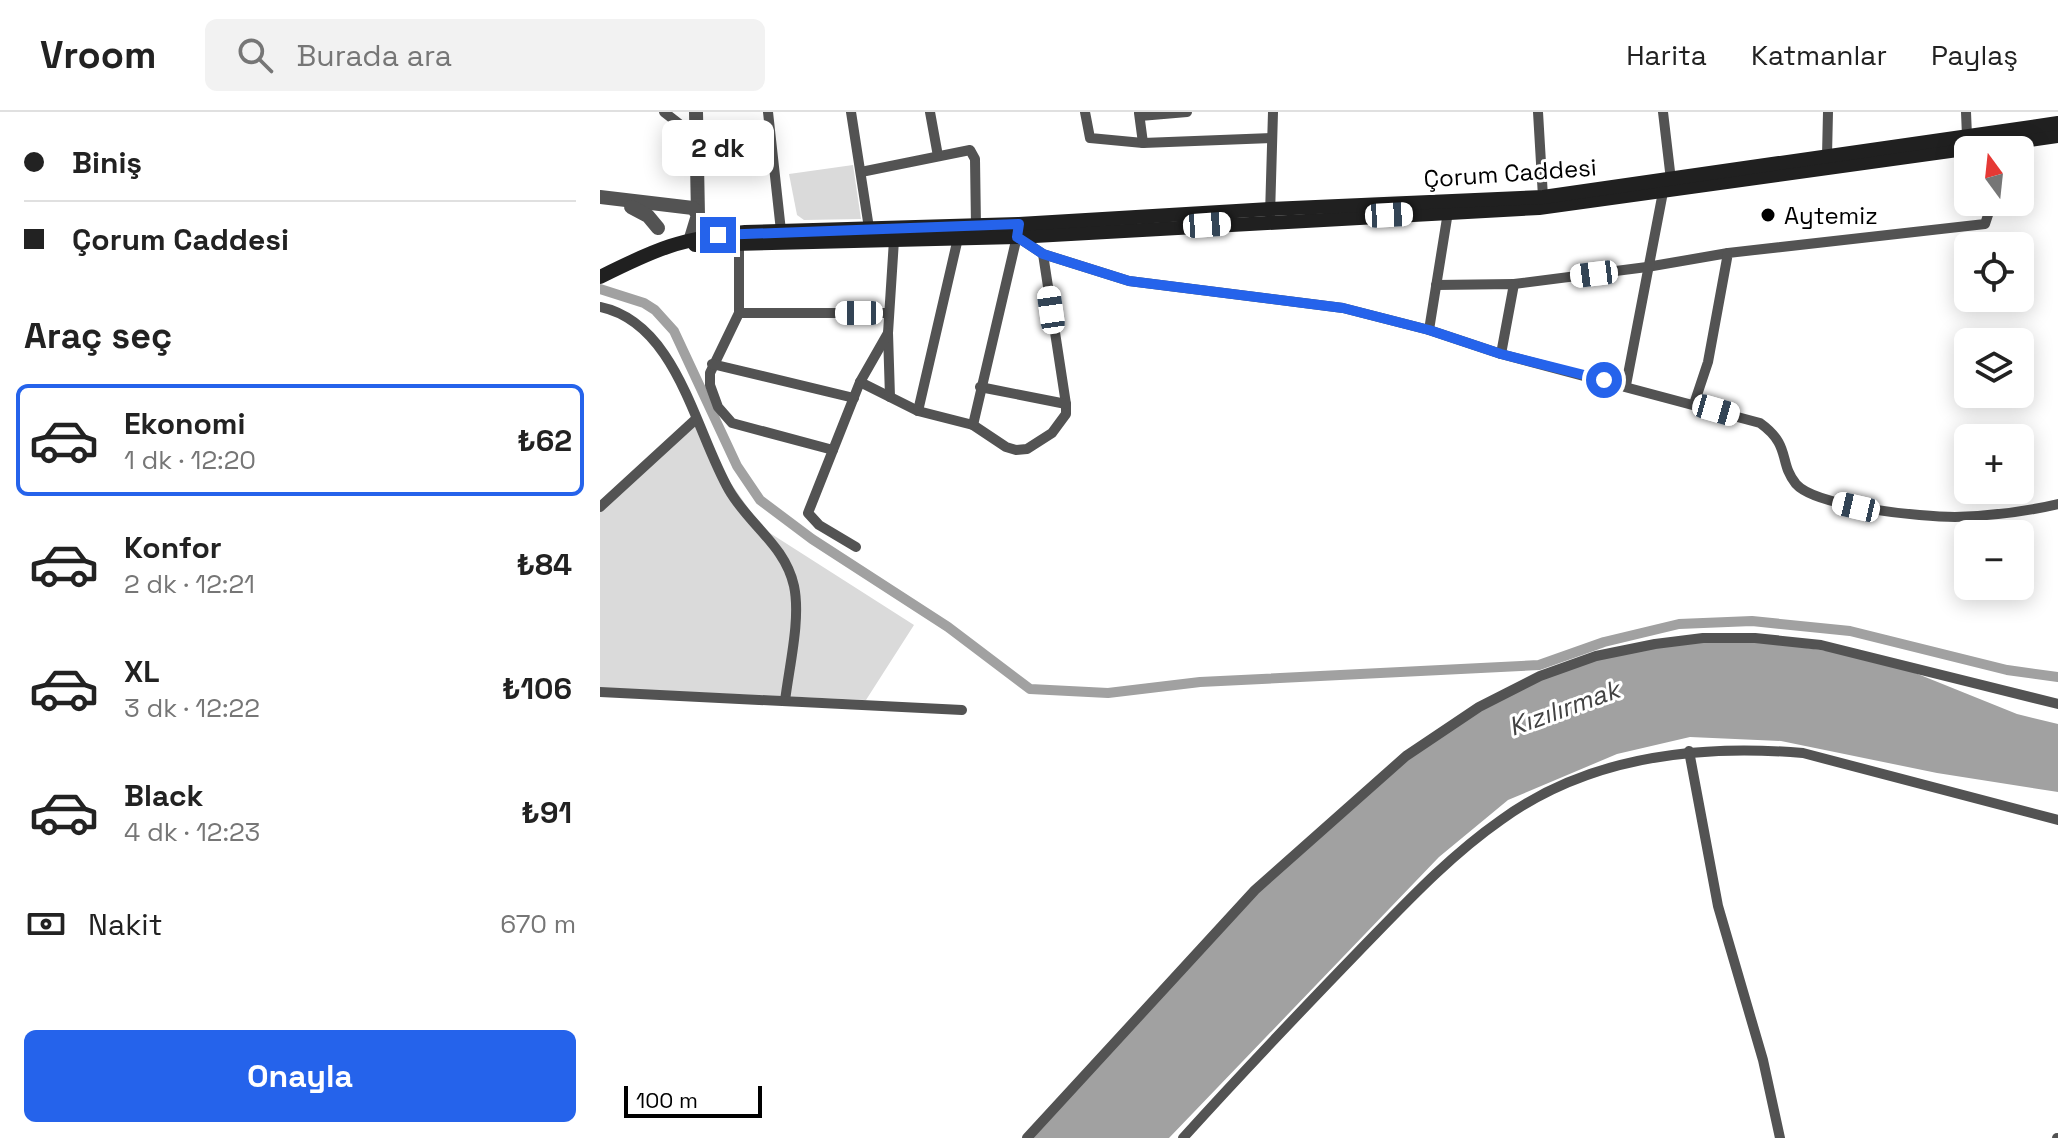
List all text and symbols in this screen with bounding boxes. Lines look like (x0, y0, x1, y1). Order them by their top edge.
search box (205, 19, 765, 91)
text: Vroom (40, 31, 157, 79)
icon: search (233, 33, 277, 77)
text: Burada ara (297, 36, 452, 75)
text: Harita (1626, 37, 1707, 73)
text: Katmanlar (1751, 37, 1887, 73)
text: Paylaş (1931, 37, 2018, 73)
callout: 2 dk (662, 119, 774, 175)
text: 2 dk (691, 131, 745, 165)
north arrow (1954, 136, 2034, 216)
map controls (1954, 136, 2034, 600)
text: Biniş (72, 143, 142, 182)
street label: Çorum Caddesi (1422, 151, 1598, 195)
place label: Aytemiz (1784, 200, 1878, 231)
car (1364, 202, 1414, 228)
marker: Aytemiz (1759, 206, 1777, 224)
car (1182, 211, 1232, 239)
route end (700, 217, 736, 253)
text: Çorum Caddesi (72, 220, 289, 259)
button: locate (1954, 232, 2034, 312)
car (1569, 259, 1619, 289)
car (1036, 285, 1066, 335)
car (835, 301, 883, 325)
text: Araç seç (24, 313, 172, 359)
button: layers (1954, 328, 2034, 408)
route start (1586, 362, 1622, 398)
car (1690, 392, 1742, 428)
icon: car (28, 404, 100, 476)
text: Ekonomi (124, 404, 245, 443)
text: ₺62 (517, 421, 572, 460)
button: + (1954, 424, 2034, 504)
text: 1 dk · 12:20 (124, 443, 256, 477)
car (1830, 490, 1882, 524)
button: − (1954, 520, 2034, 600)
icon: car (28, 528, 100, 600)
text: Konfor (124, 528, 222, 567)
text: ₺84 (516, 545, 572, 584)
text: 2 dk · 12:21 (124, 567, 255, 601)
icon: car (28, 652, 100, 724)
text: XL (124, 652, 160, 691)
text: ₺106 (502, 669, 572, 708)
water label: Kızılırmak (1504, 671, 1627, 744)
text: 3 dk · 12:22 (124, 691, 260, 725)
icon: car (28, 776, 100, 848)
text: Black (124, 776, 203, 815)
text: ₺91 (521, 793, 572, 832)
text: 4 dk · 12:23 (124, 815, 260, 849)
icon: cash (24, 902, 68, 946)
text: Nakit (88, 905, 162, 944)
text: 670 m (500, 907, 576, 941)
button: Onayla (24, 1030, 576, 1122)
scale bar (624, 1082, 762, 1118)
text: 100 m (636, 1086, 698, 1114)

